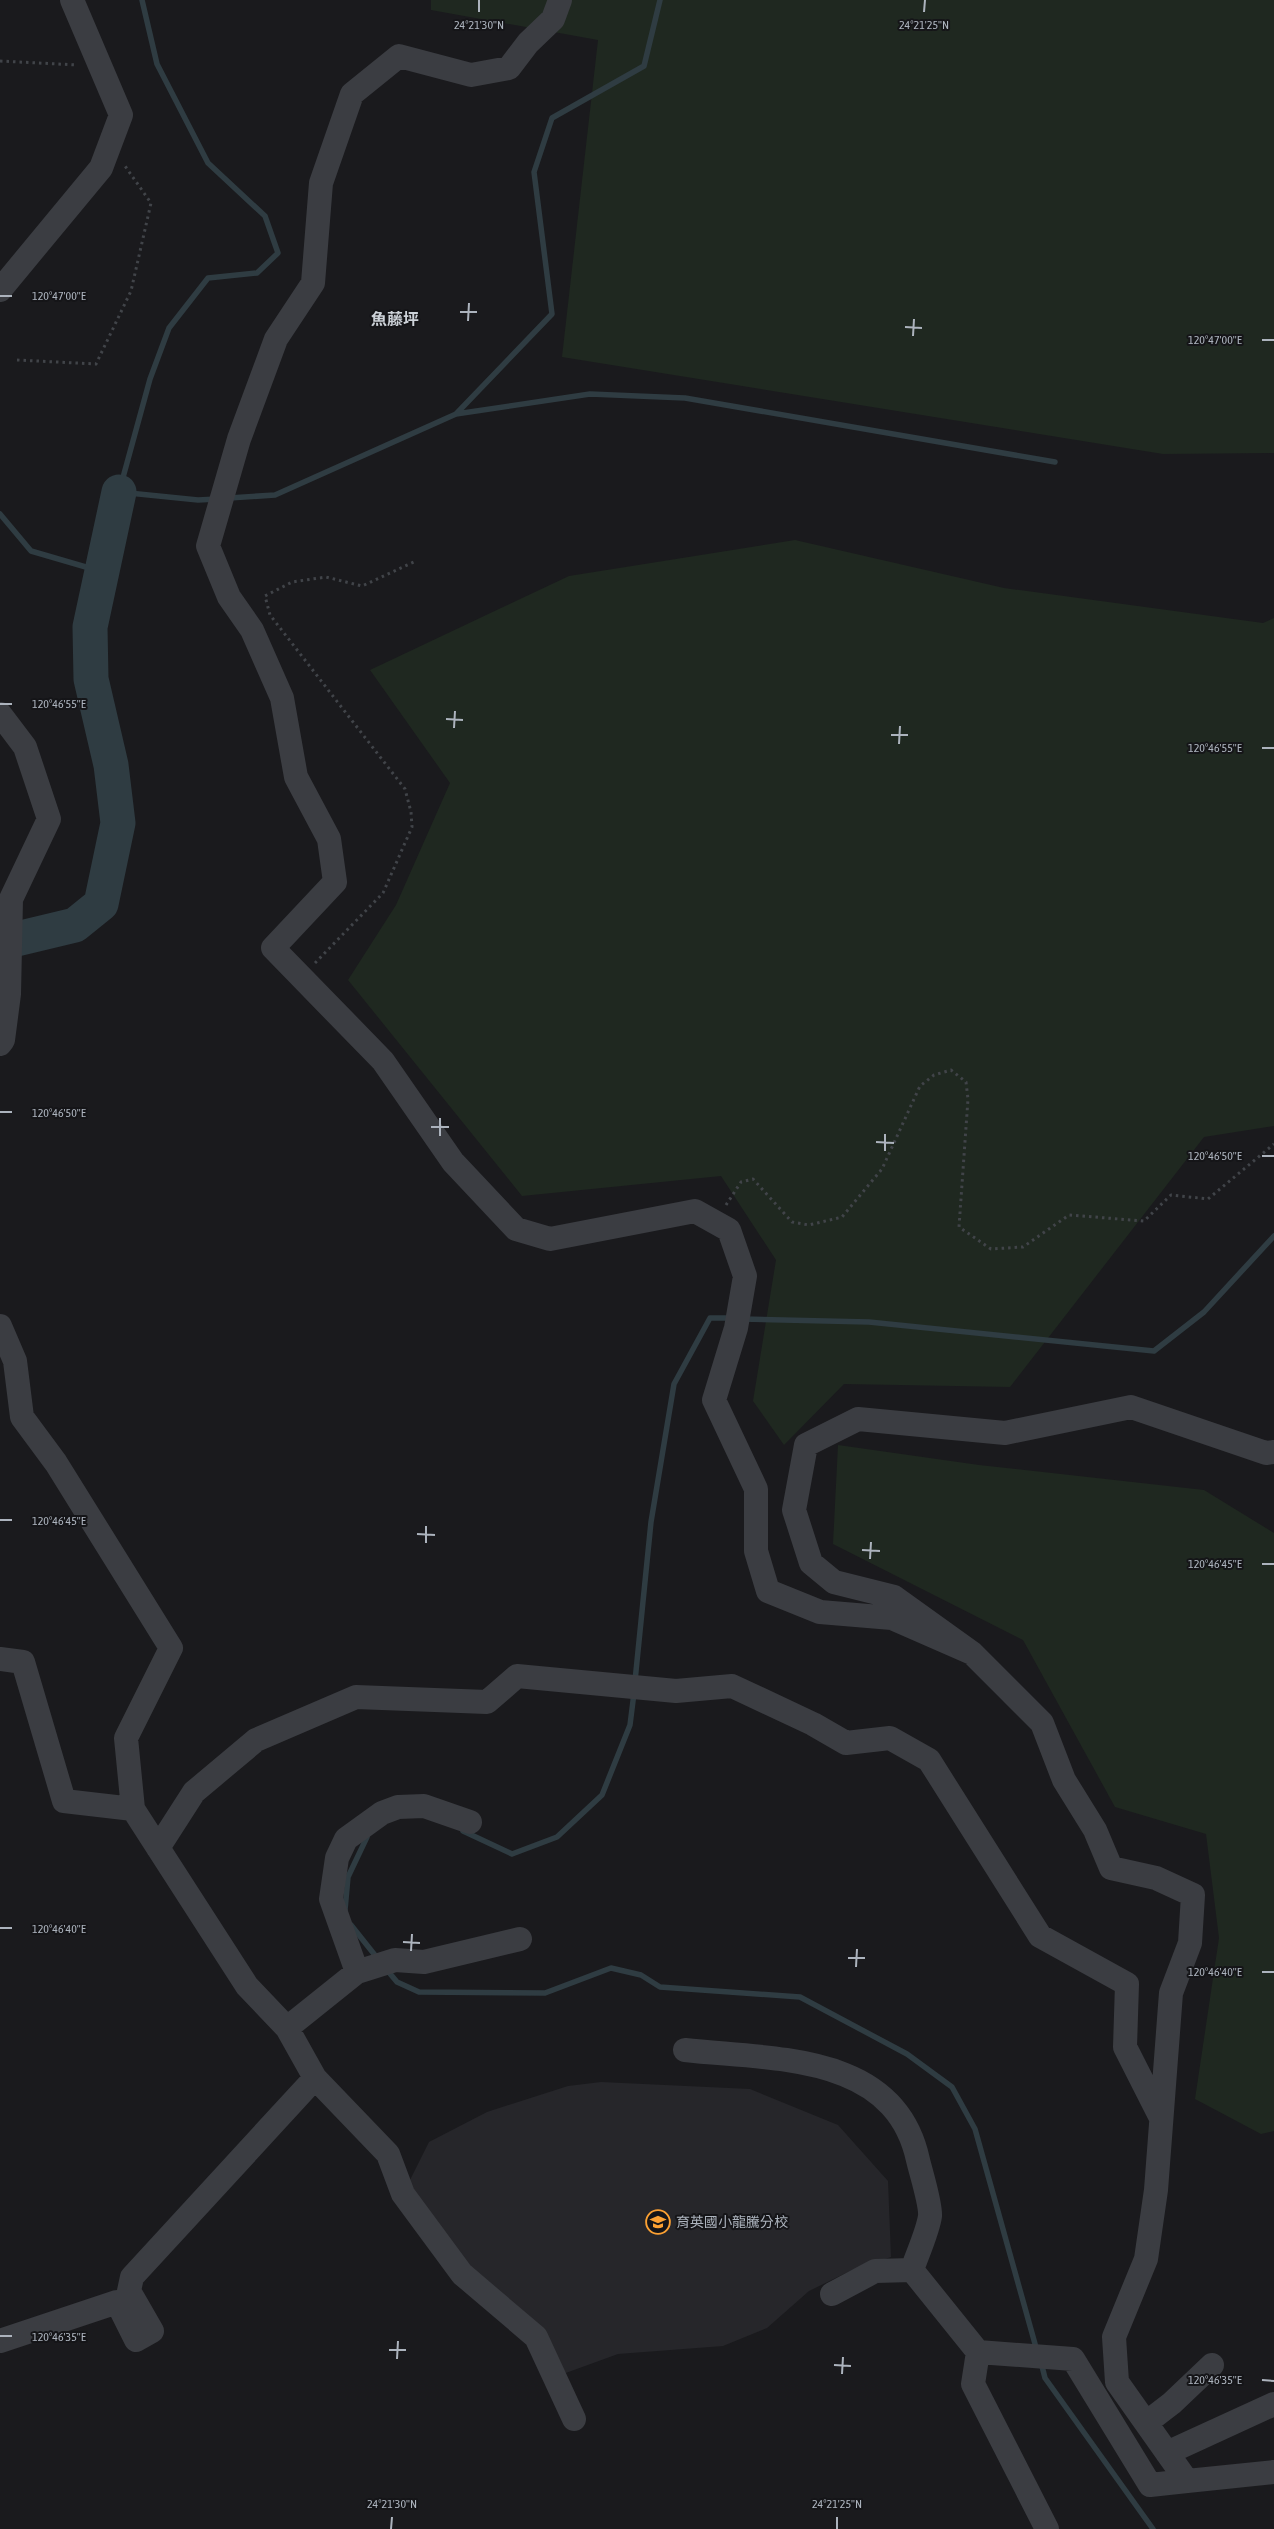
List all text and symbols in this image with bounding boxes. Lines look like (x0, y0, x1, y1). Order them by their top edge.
text: 24°21'30"N (454, 18, 504, 32)
text: 24°21'25"N (899, 18, 949, 32)
text: 120°47'00"E (32, 289, 86, 303)
district label: 魚藤坪 (371, 310, 419, 328)
text: 120°47'00"E (1188, 333, 1242, 347)
text: 120°46'55"E (32, 697, 86, 711)
text: 120°46'55"E (1188, 741, 1242, 755)
text: 120°46'50"E (32, 1106, 86, 1120)
text: 120°46'50"E (1188, 1149, 1242, 1163)
text: 120°46'45"E (32, 1514, 86, 1528)
text: 120°46'45"E (1188, 1557, 1242, 1571)
text: 120°46'40"E (32, 1922, 86, 1936)
text: 120°46'40"E (1188, 1965, 1242, 1979)
school or university icon: 育英國小龍騰分校 (645, 2209, 671, 2235)
place label: 育英國小龍騰分校 (676, 2214, 788, 2230)
text: 120°46'35"E (32, 2330, 86, 2344)
text: 120°46'35"E (1188, 2373, 1242, 2387)
text: 24°21'30"N (367, 2497, 417, 2511)
text: 24°21'25"N (812, 2497, 862, 2511)

